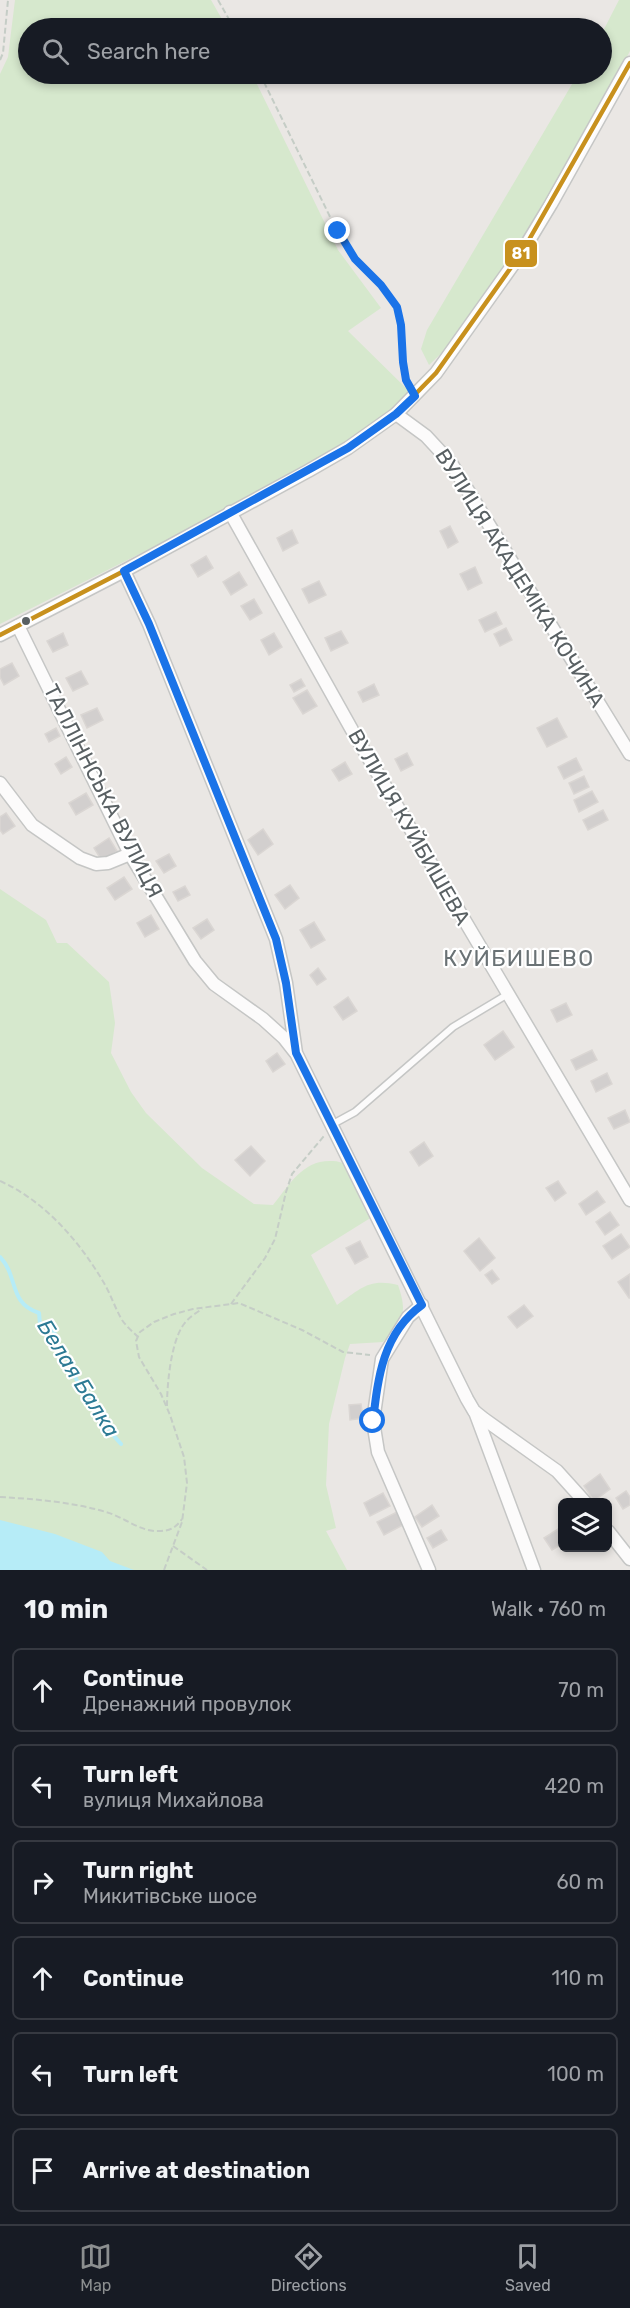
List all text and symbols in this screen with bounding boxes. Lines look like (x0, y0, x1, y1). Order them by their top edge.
search box (18, 18, 612, 84)
icon: search (39, 35, 72, 68)
text: Search here (87, 38, 210, 65)
route end (324, 217, 350, 243)
line badge: 81 (504, 239, 538, 268)
text: 81 (512, 244, 530, 263)
street label: ВУЛИЦЯ АКАДЕМІКА КОЧИНА (430, 444, 611, 712)
unlabelled marker (20, 615, 32, 627)
street label: ТАЛЛІННСЬКА ВУЛИЦЯ (39, 680, 168, 902)
street label: ВУЛИЦЯ КУЙБИШЕВА (343, 724, 476, 929)
district label: КУЙБИШЕВО (443, 945, 595, 972)
water label: Белая Балка (32, 1314, 126, 1442)
route start (359, 1407, 385, 1433)
map controls (558, 1498, 612, 1552)
button: layers (558, 1498, 612, 1552)
text: 10 min (24, 1594, 108, 1625)
text: Walk · 760 m (491, 1597, 606, 1621)
text: Continue (83, 1665, 184, 1692)
icon: ahead (26, 1674, 59, 1707)
text: 70 m (558, 1678, 604, 1702)
text: Дренажний провулок (83, 1692, 292, 1716)
text: Turn left (83, 1761, 178, 1788)
icon: left (26, 1770, 59, 1803)
text: 420 m (544, 1774, 604, 1798)
text: вулиця Михайлова (83, 1788, 264, 1812)
text: Turn right (83, 1857, 193, 1884)
icon: right (26, 1866, 59, 1899)
text: 60 m (557, 1870, 604, 1894)
text: Микитівське шосе (83, 1884, 257, 1908)
icon: ahead (26, 1962, 59, 1995)
text: Continue (83, 1965, 184, 1992)
text: 110 m (552, 1966, 604, 1990)
icon: left (26, 2058, 59, 2091)
text: Turn left (83, 2061, 178, 2088)
text: 100 m (547, 2062, 604, 2086)
icon: arrive (26, 2154, 59, 2187)
text: Arrive at destination (83, 2157, 310, 2184)
tab: Map (79, 2240, 112, 2295)
tab: Directions (271, 2240, 347, 2295)
tab: Saved (505, 2240, 551, 2295)

